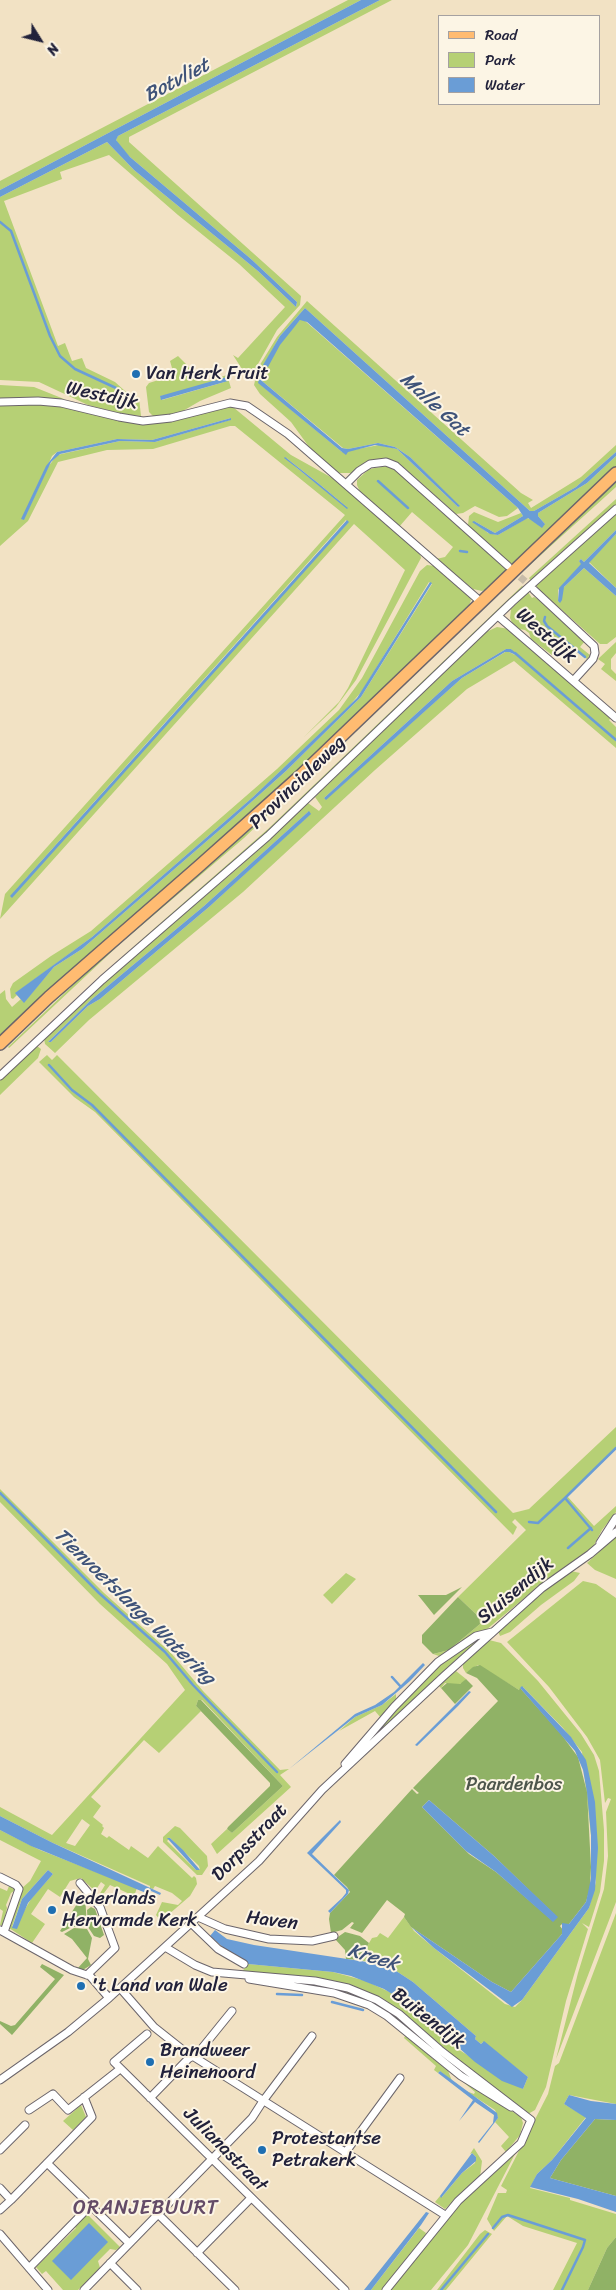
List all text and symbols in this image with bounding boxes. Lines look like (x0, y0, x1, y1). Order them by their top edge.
north arrow (15, 15, 65, 65)
legend (438, 15, 601, 105)
text: Road (485, 22, 517, 48)
text: N (40, 38, 66, 60)
text: Park (485, 47, 516, 73)
water label: Botvliet (140, 54, 214, 108)
text: Water (485, 72, 525, 98)
place label: Van Herk Fruit (146, 363, 269, 385)
marker: Van Herk Fruit (130, 368, 142, 380)
water label: Malle Gat (395, 368, 473, 442)
street label: Westdijk (64, 377, 140, 415)
street label: Westdijk (511, 603, 581, 669)
street label: Provincialeweg (245, 731, 351, 835)
water label: Tienvoetslange Watering (48, 1524, 220, 1690)
street label: Sluisendijk (473, 1553, 559, 1629)
park label: Paardenbos (466, 1774, 562, 1796)
street label: Dorpsstraat (207, 1800, 293, 1886)
place label: Nederlands Hervormde Kerk (62, 1888, 197, 1932)
marker: Nederlands Hervormde Kerk (46, 1904, 58, 1916)
street label: Haven (245, 1907, 299, 1935)
water label: Kreek (345, 1939, 401, 1977)
place label: 't Land van Wale (91, 1975, 228, 1997)
marker: 't Land van Wale (75, 1980, 87, 1992)
street label: Buitendijk (387, 1983, 469, 2055)
place label: Brandweer Heinenoord (160, 2040, 255, 2084)
marker: Brandweer Heinenoord (144, 2056, 156, 2068)
street label: Julianastraat (178, 2103, 272, 2197)
place label: Protestantse Petrakerk (272, 2128, 381, 2172)
marker: Protestantse Petrakerk (256, 2144, 268, 2156)
district label: ORANJEBUURT (72, 2197, 220, 2221)

